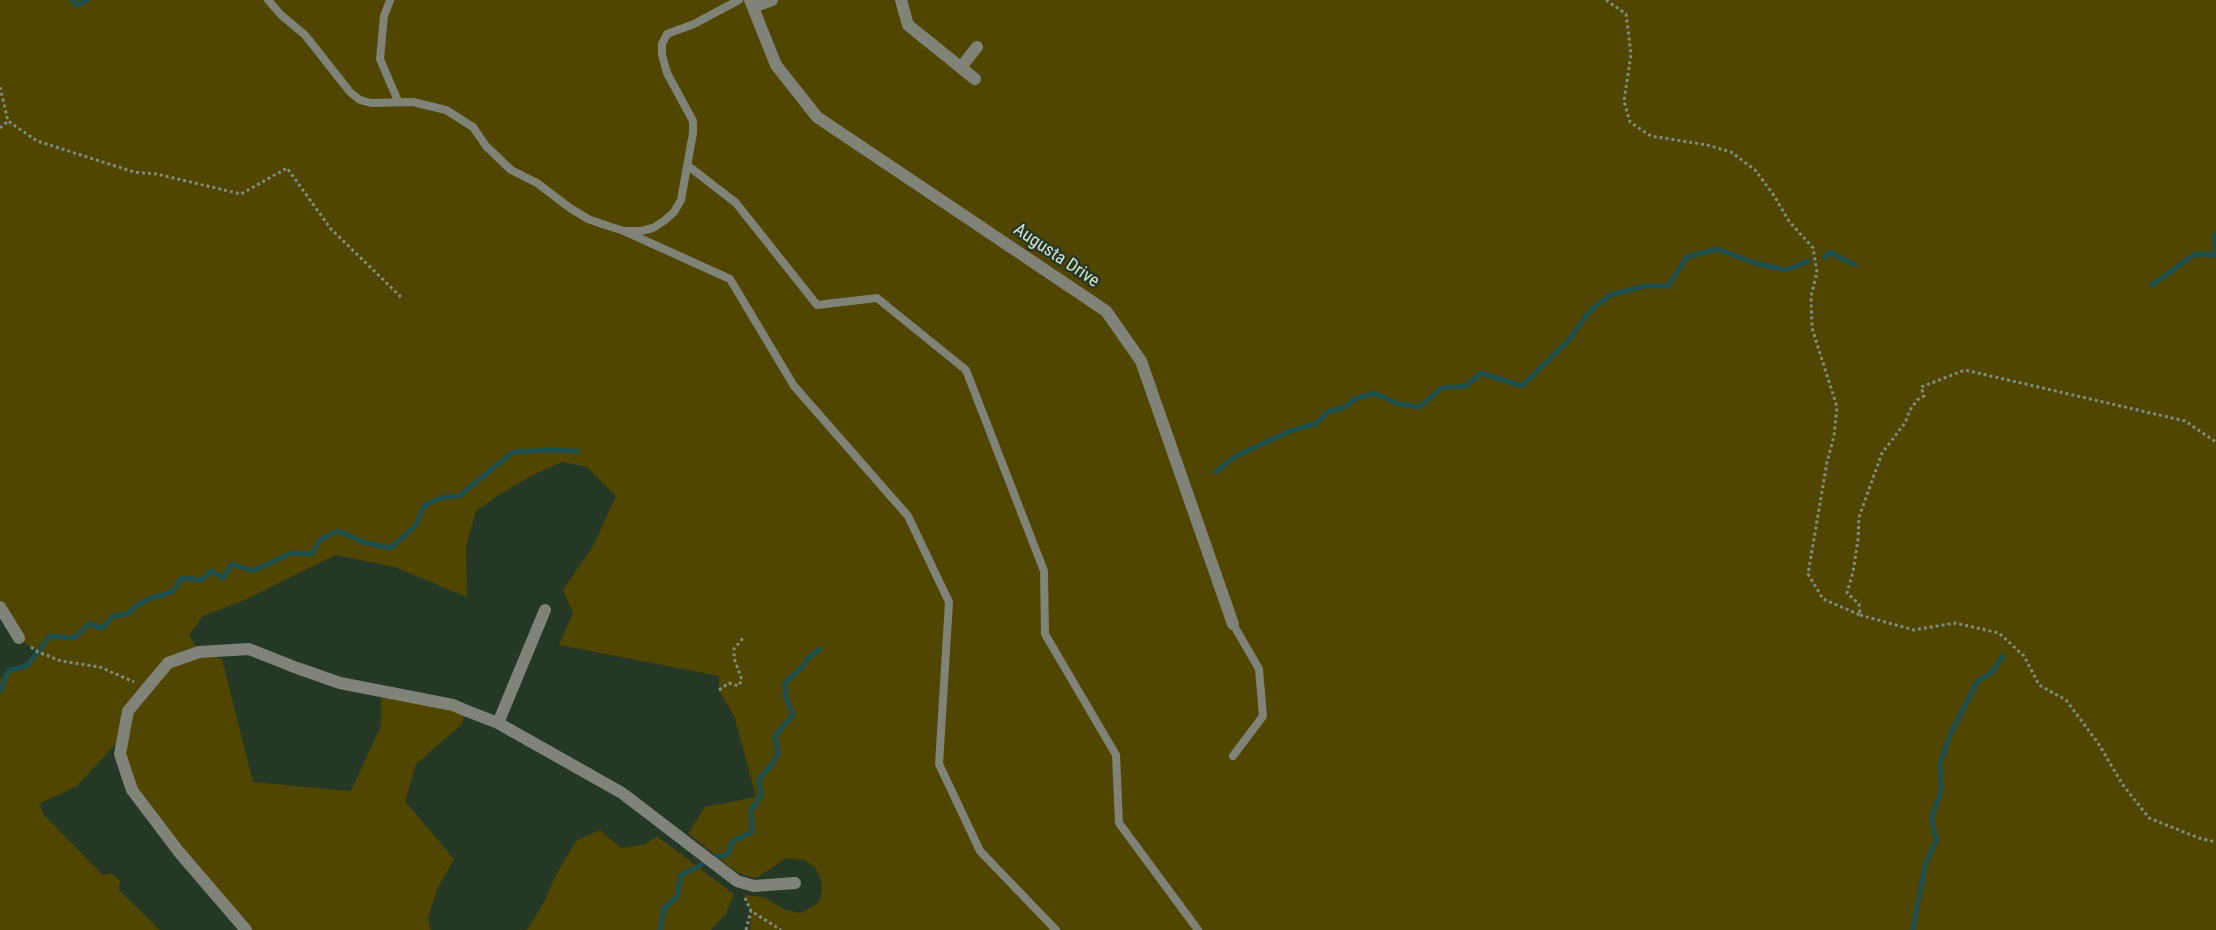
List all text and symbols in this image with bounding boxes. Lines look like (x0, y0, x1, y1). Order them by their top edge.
street label: Augusta Drive (1009, 219, 1103, 293)

